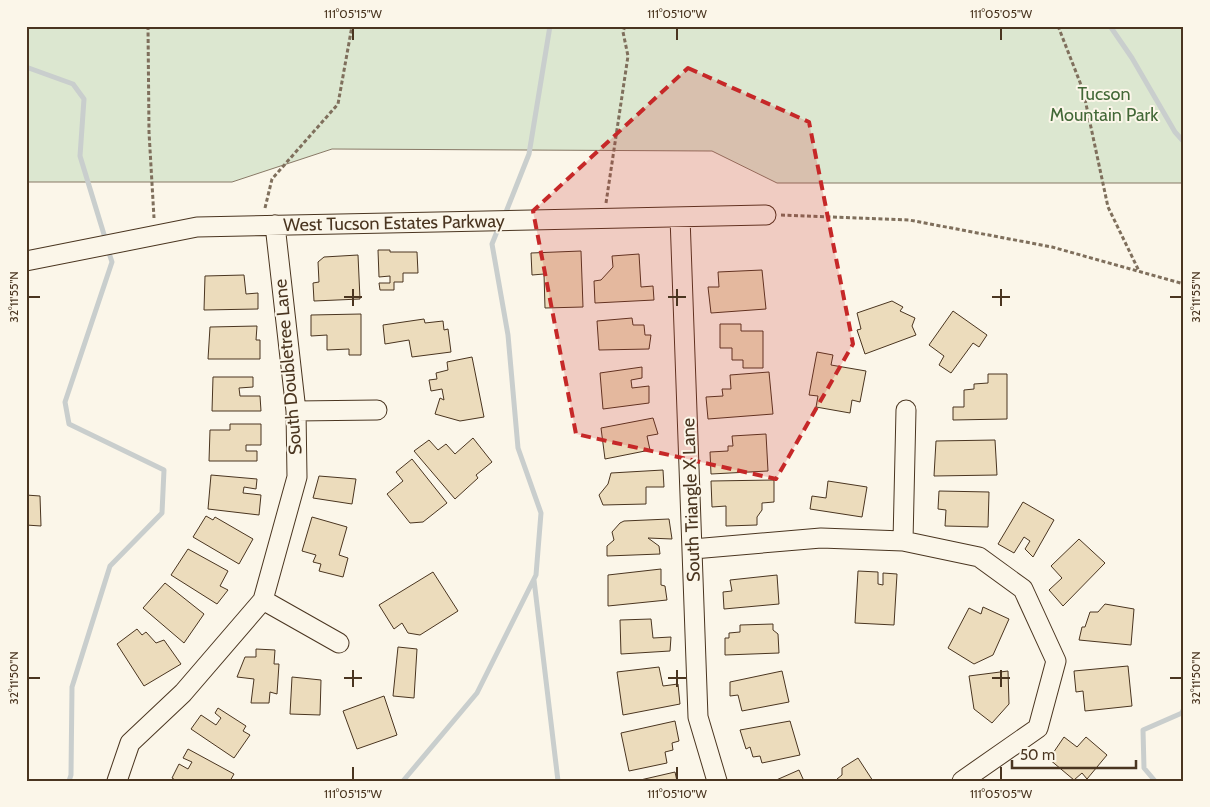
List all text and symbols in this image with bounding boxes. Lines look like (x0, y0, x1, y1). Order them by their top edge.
text: 111°05'15"W (324, 6, 383, 21)
text: 111°05'10"W (647, 6, 707, 21)
text: 111°05'05"W (970, 6, 1033, 21)
park label: Tucson Mountain Park (1050, 83, 1159, 126)
street label: West Tucson Estates Parkway (283, 210, 505, 236)
text: 32°11'55"N (6, 271, 21, 323)
text: 32°11'55"N (1188, 271, 1203, 323)
street label: South Doubletree Lane (269, 278, 307, 456)
street label: South Triangle X Lane (677, 418, 705, 582)
text: 32°11'50"N (6, 651, 21, 705)
text: 32°11'50"N (1188, 651, 1203, 705)
scale bar (1012, 737, 1136, 769)
text: 50 m (1020, 746, 1055, 764)
text: 111°05'15"W (324, 786, 383, 801)
text: 111°05'10"W (647, 786, 707, 801)
text: 111°05'05"W (970, 786, 1033, 801)

